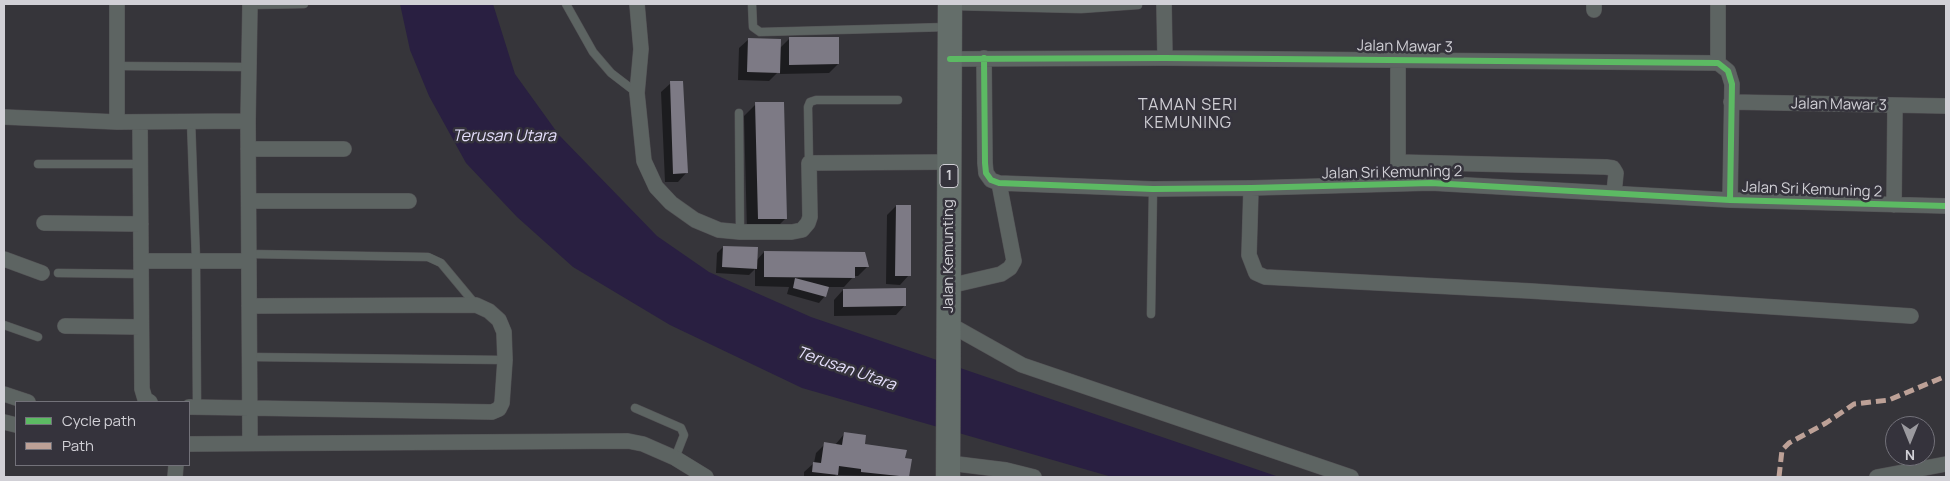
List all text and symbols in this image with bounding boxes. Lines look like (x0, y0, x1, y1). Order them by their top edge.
street label: Jalan Mawar 3 (1357, 37, 1453, 57)
street label: Jalan Mawar 3 (1791, 95, 1887, 115)
district label: TAMAN SERI KEMUNING (1137, 96, 1239, 134)
water label: Terusan Utara (452, 127, 556, 147)
street label: Jalan Sri Kemuning 2 (1322, 163, 1462, 183)
road number: 1 (940, 165, 958, 188)
street label: Jalan Sri Kemuning 2 (1742, 179, 1882, 201)
street label: Jalan Kemunting (940, 199, 958, 313)
water label: Terusan Utara (794, 343, 898, 395)
legend (15, 401, 190, 466)
text: Cycle path (62, 410, 136, 431)
north arrow (1885, 416, 1935, 466)
text: Path (62, 435, 94, 456)
text: N (1905, 446, 1915, 465)

